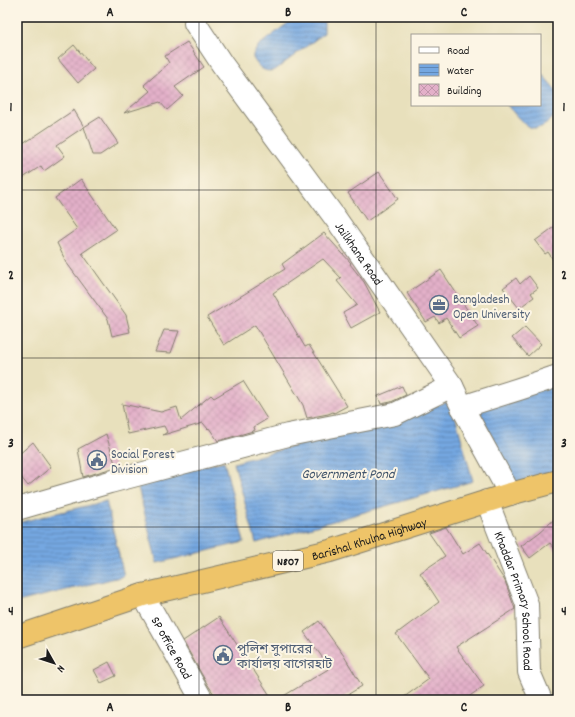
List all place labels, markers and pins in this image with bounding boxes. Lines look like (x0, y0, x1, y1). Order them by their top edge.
place label: Bangladesh Open University (453, 291, 530, 325)
office icon: Bangladesh Open University (428, 294, 450, 316)
place label: Social Forest Division (111, 446, 175, 480)
public building icon: Social Forest Division (86, 449, 108, 471)
place label: পুলিশ সুপারের কার্যালয় বাগেরহাট (236, 641, 333, 675)
public building icon: পুলিশ সুপারের কার্যালয় বাগেরহাট (212, 644, 234, 666)

